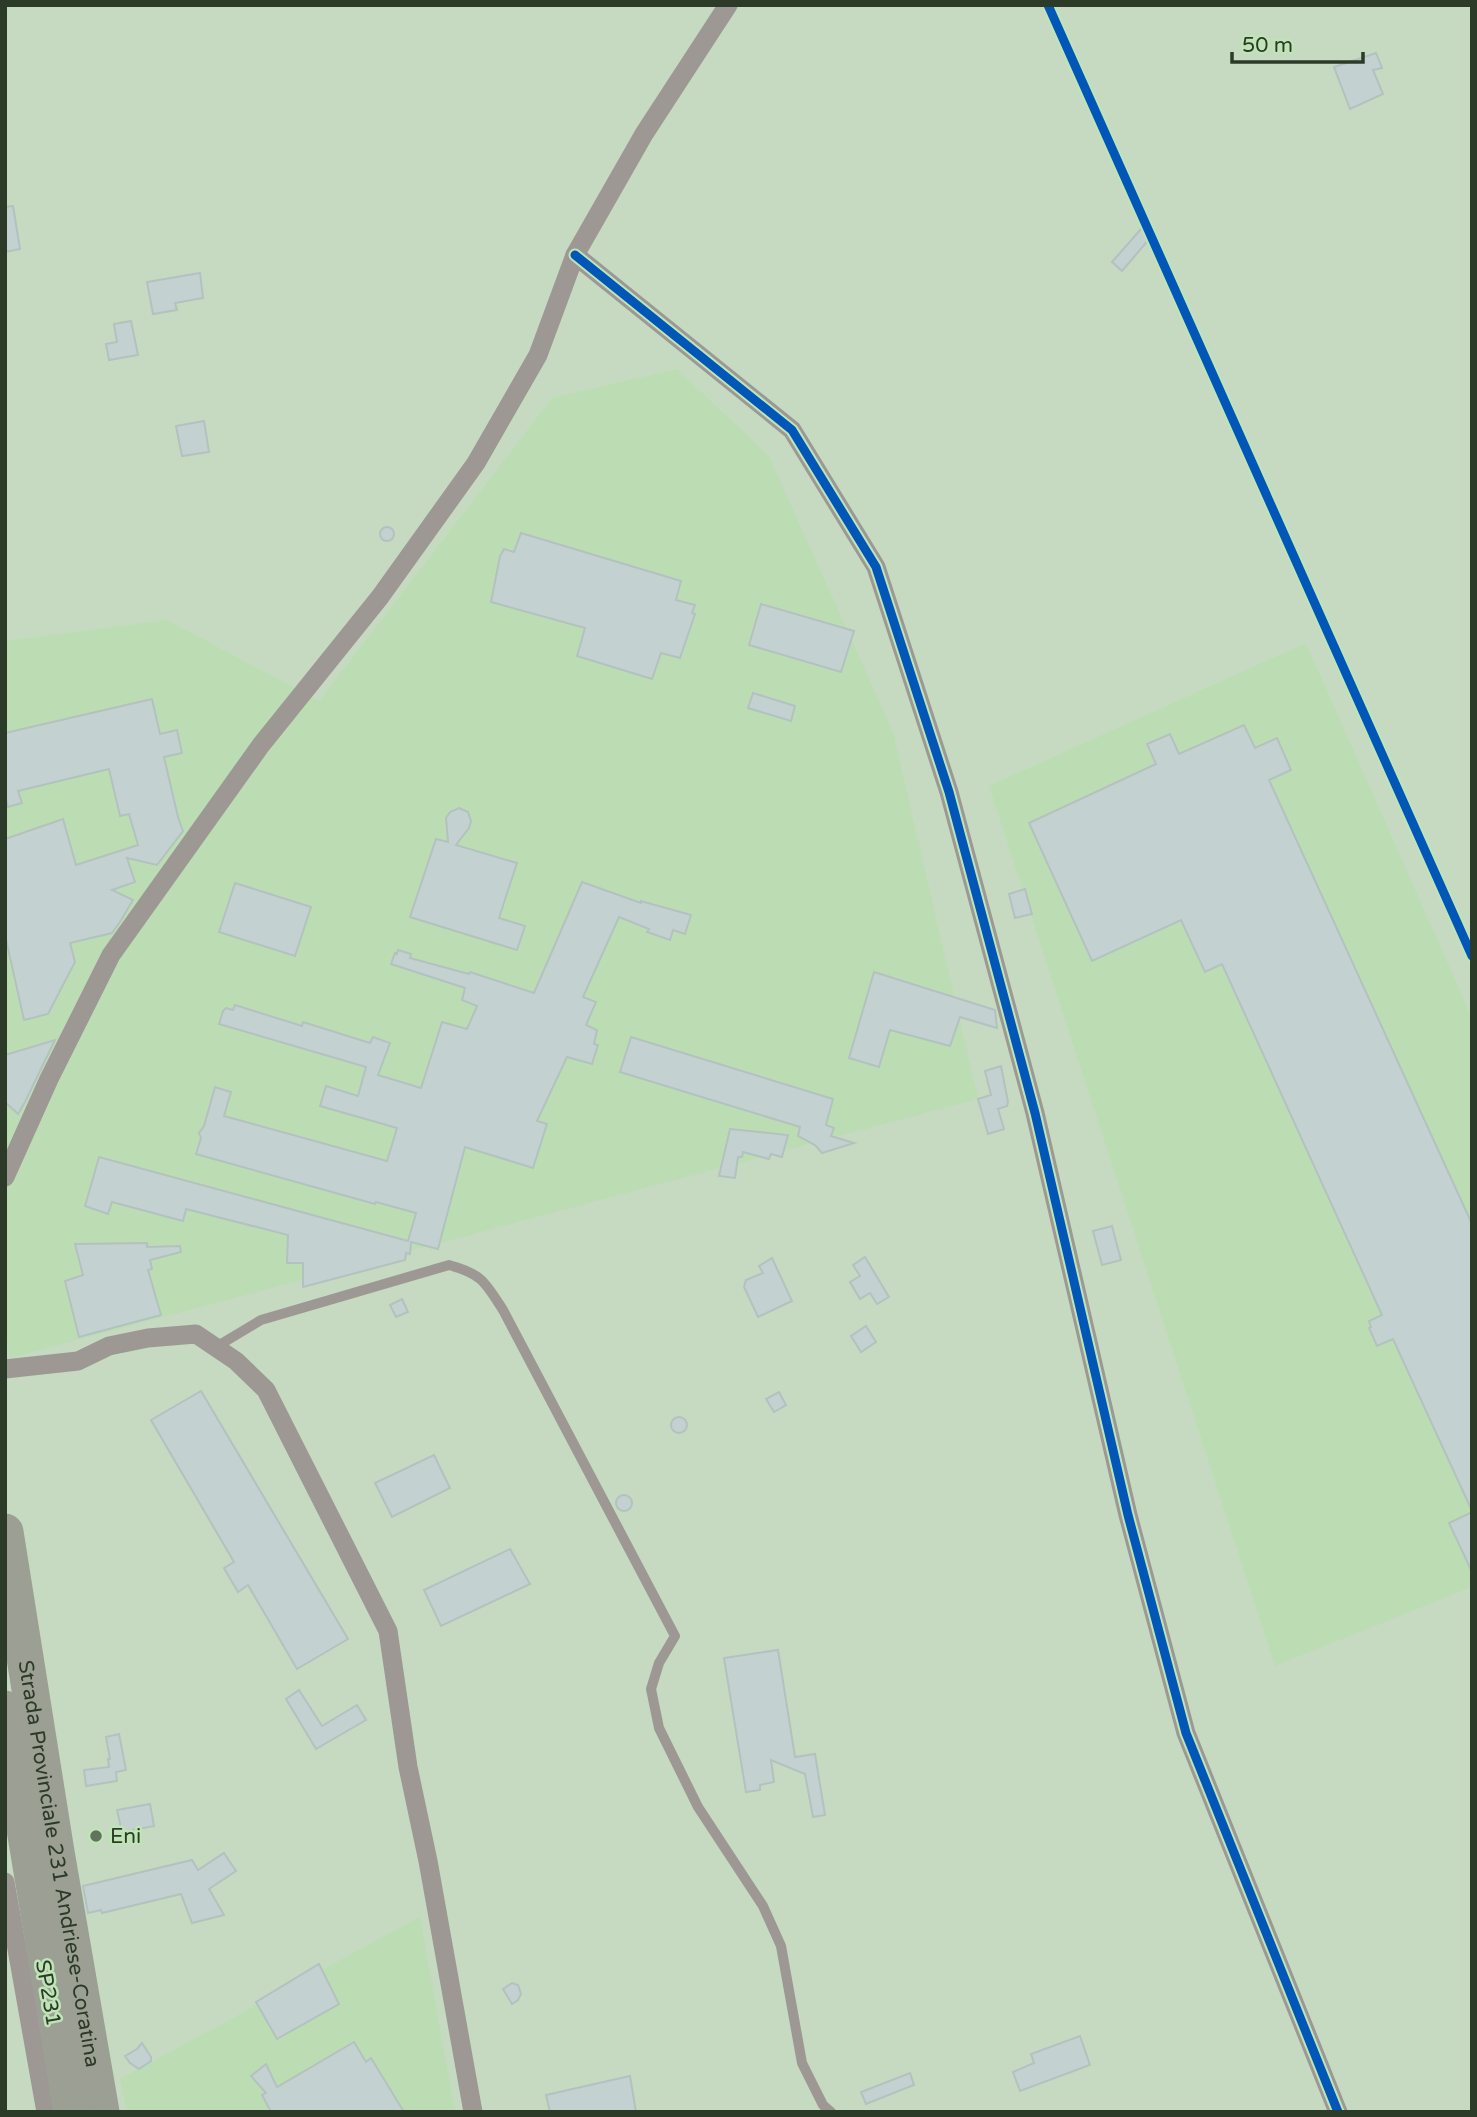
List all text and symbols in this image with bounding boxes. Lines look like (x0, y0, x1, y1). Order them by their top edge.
scale bar (1232, 21, 1363, 65)
text: 50 m (1242, 33, 1293, 58)
street label: Strada Provinciale 231 Andriese-Coratina (13, 1658, 106, 2069)
place label: Eni (110, 1824, 141, 1849)
marker: Eni (88, 1828, 104, 1844)
street label: SP231 (30, 1958, 66, 2028)

